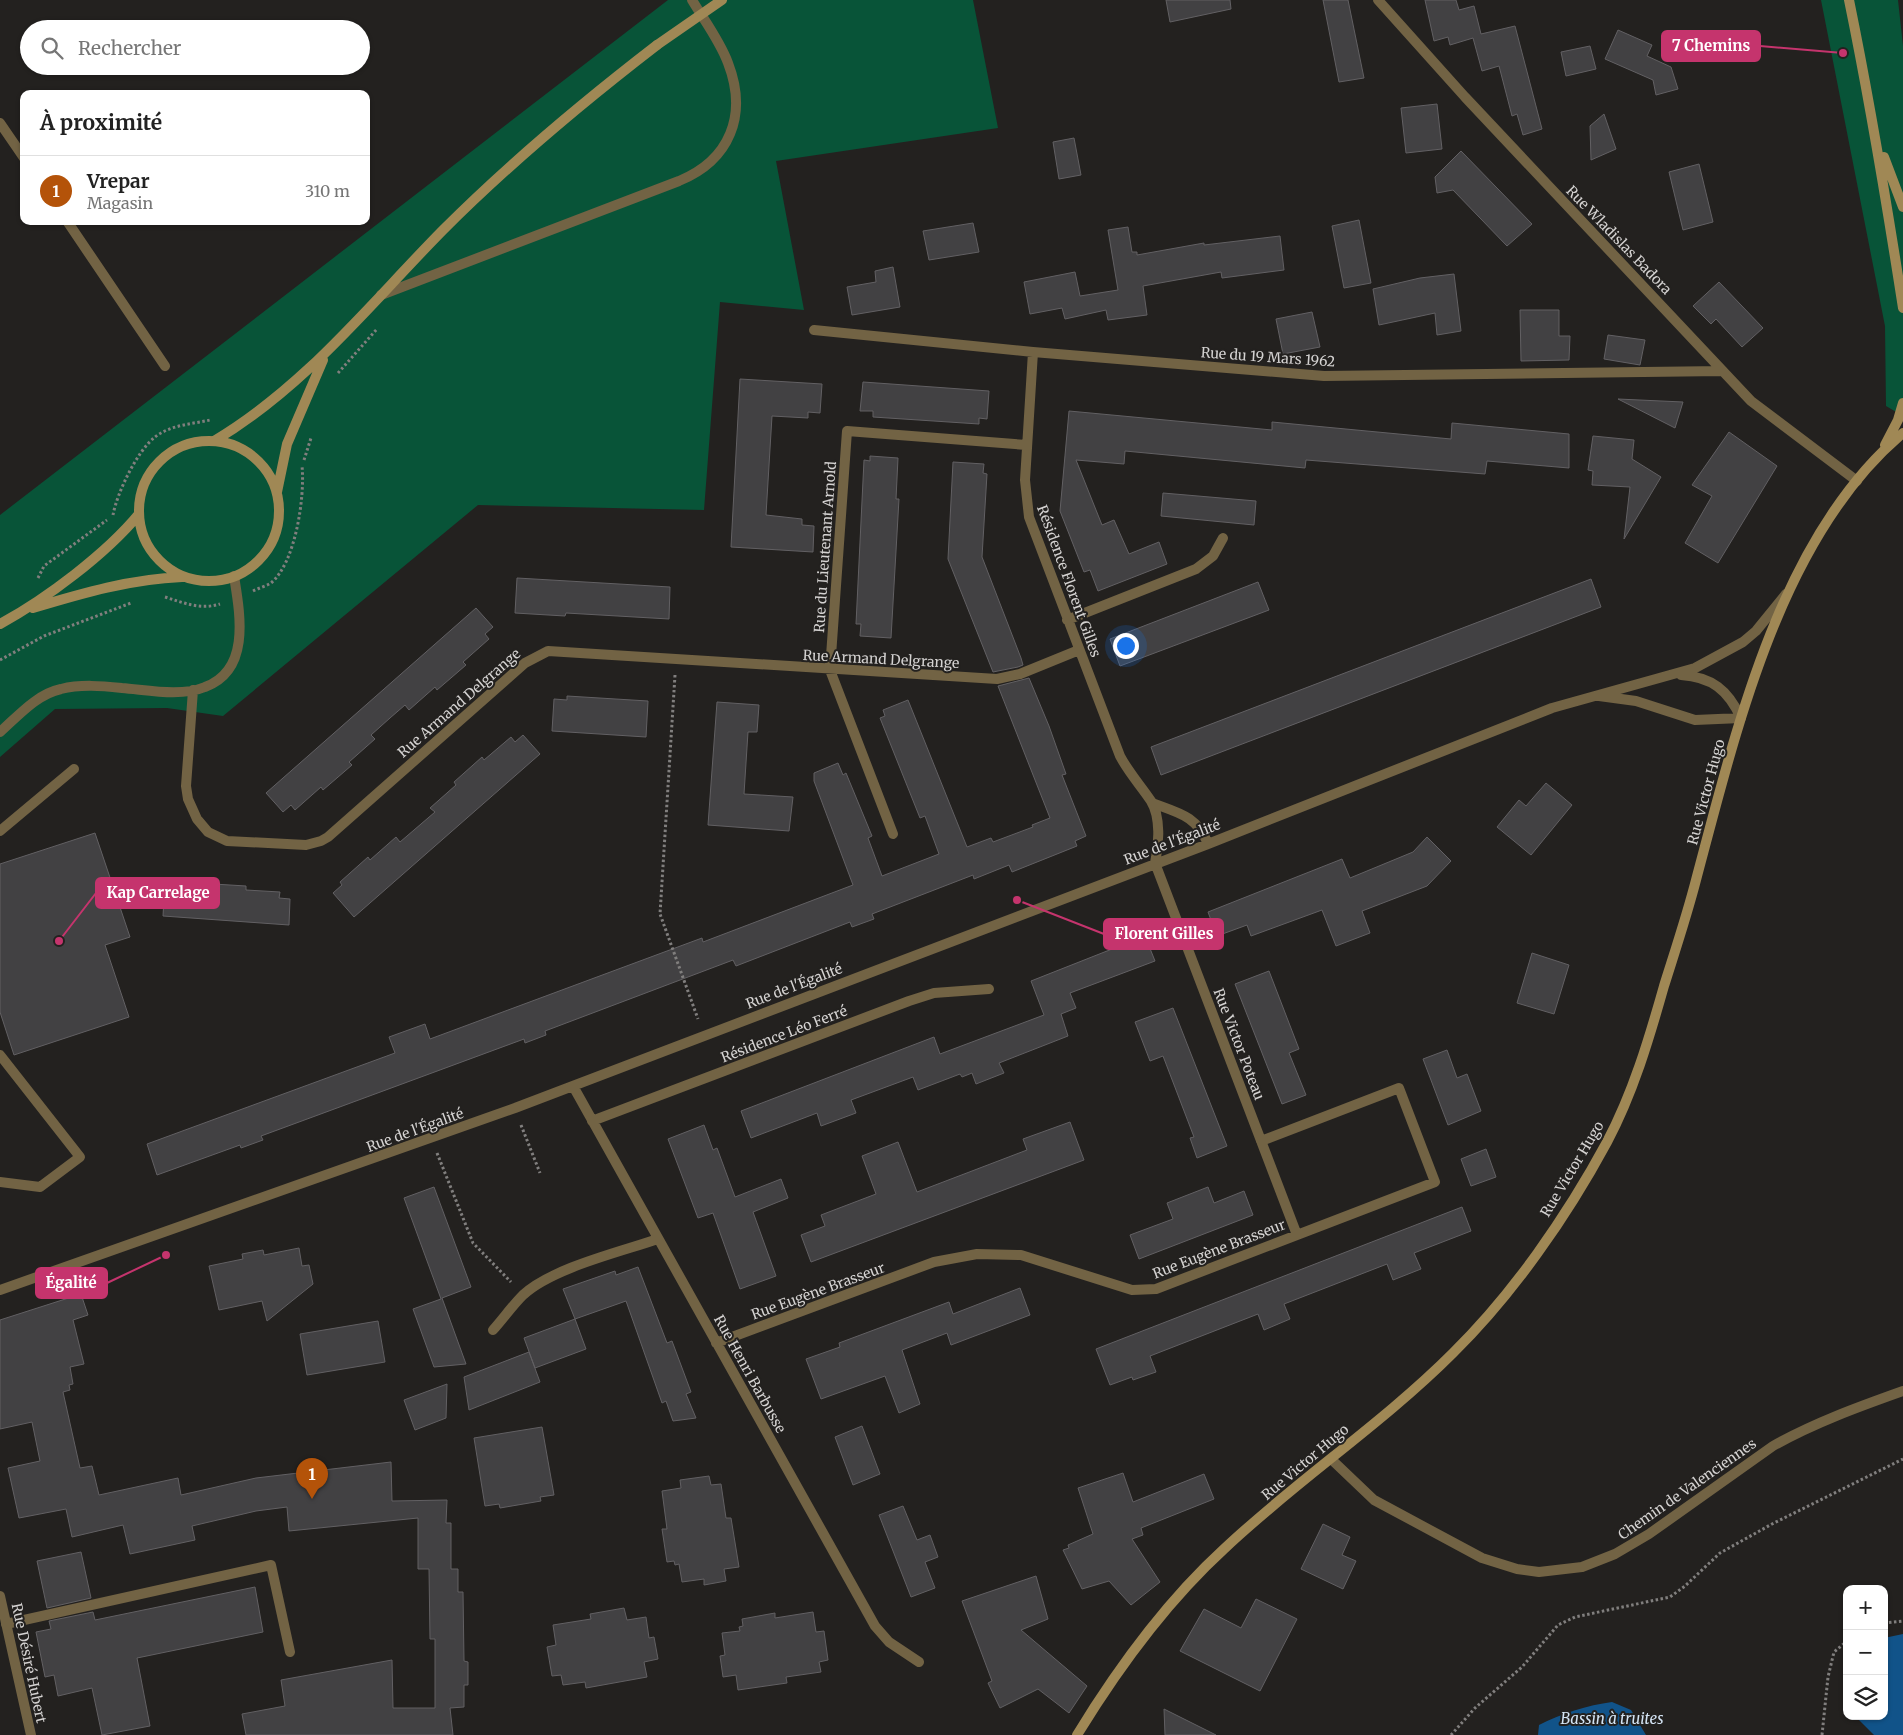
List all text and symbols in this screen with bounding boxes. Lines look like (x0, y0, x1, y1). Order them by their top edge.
search box (20, 20, 370, 75)
callout: 7 Chemins (1662, 31, 1760, 61)
icon: search (38, 34, 66, 62)
text: Rechercher (78, 36, 181, 60)
text: 7 Chemins (1672, 36, 1751, 55)
text: À proximité (40, 109, 162, 136)
text: Vrepar (87, 169, 150, 193)
text: 1 (52, 181, 60, 201)
text: 310 m (305, 181, 350, 201)
street label: Rue Wladislas Badora (1562, 182, 1676, 299)
text: Magasin (87, 193, 153, 213)
street label: Rue du 19 Mars 1962 (1200, 343, 1336, 371)
street label: Rue du Lieutenant Arnold (810, 460, 840, 633)
street label: Résidence Florent Gilles (1033, 503, 1105, 660)
your location (1113, 633, 1139, 659)
street label: Rue Armand Delgrange (394, 645, 524, 761)
street label: Rue Armand Delgrange (802, 646, 960, 672)
street label: Rue Victor Hugo (1683, 737, 1729, 847)
street label: Rue de l'Égalité (1121, 815, 1223, 869)
callout: Kap Carrelage (96, 878, 219, 908)
text: Kap Carrelage (107, 883, 210, 902)
callout: Florent Gilles (1104, 919, 1223, 949)
text: Florent Gilles (1114, 924, 1214, 943)
street label: Rue de l'Égalité (743, 959, 845, 1013)
street label: Rue Victor Poteau (1209, 986, 1269, 1103)
street label: Résidence Léo Ferré (718, 1002, 850, 1066)
street label: Rue de l'Égalité (364, 1104, 466, 1156)
street label: Rue Victor Hugo (1536, 1118, 1608, 1220)
street label: Rue Eugène Brasseur (1150, 1215, 1288, 1283)
street label: Rue Eugène Brasseur (749, 1258, 887, 1324)
callout: Égalité (36, 1268, 107, 1298)
text: Égalité (45, 1272, 97, 1292)
street label: Rue Henri Barbusse (710, 1312, 790, 1436)
street label: Rue Victor Hugo (1258, 1420, 1352, 1504)
street label: Chemin de Valenciennes (1614, 1434, 1760, 1544)
pin: 1 (296, 1458, 328, 1499)
map controls (1843, 1585, 1888, 1720)
button: + (1843, 1585, 1888, 1630)
street label: Rue Désiré Hubert (7, 1601, 51, 1725)
button: − (1843, 1630, 1888, 1675)
button: layers (1843, 1675, 1888, 1720)
water label: Bassin à truites (1560, 1709, 1664, 1728)

